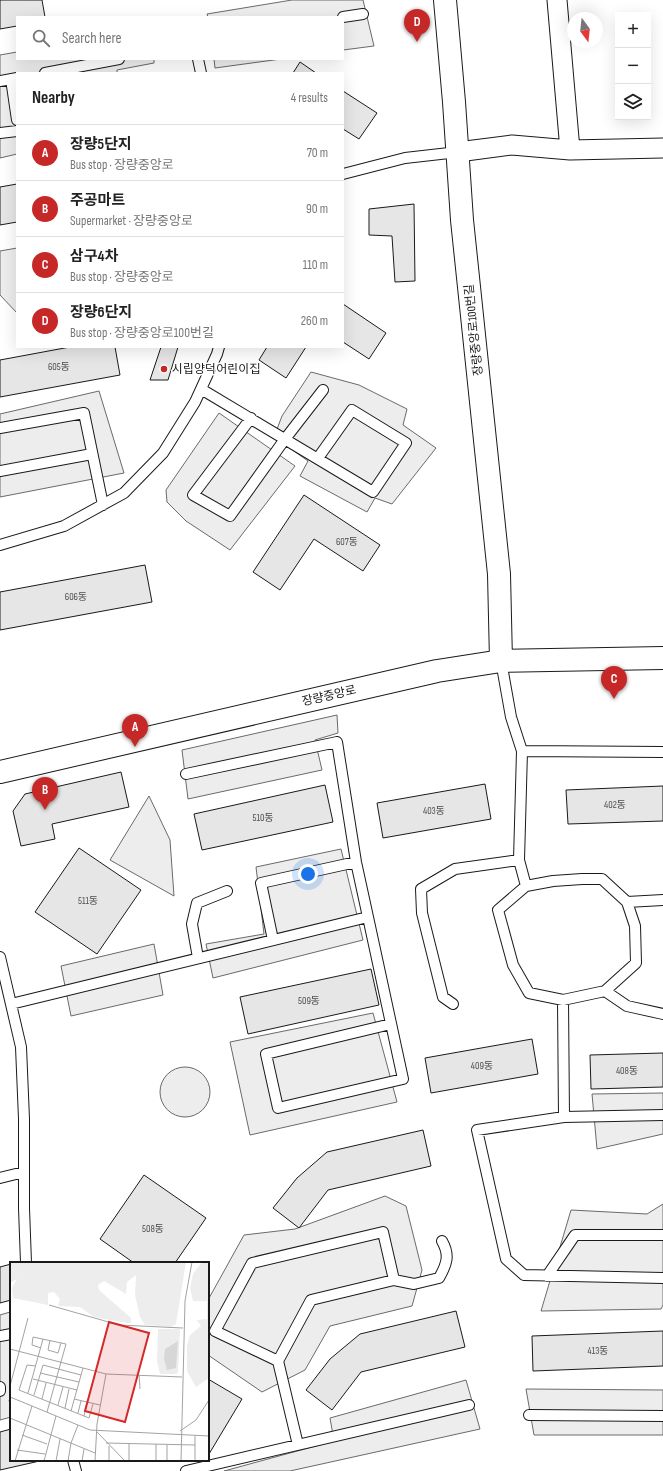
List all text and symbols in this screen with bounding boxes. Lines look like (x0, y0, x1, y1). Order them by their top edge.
pin: D (404, 9, 430, 42)
north arrow (567, 12, 603, 48)
map controls (615, 12, 651, 120)
button: + (615, 12, 651, 48)
search box (16, 16, 344, 60)
icon: search (30, 27, 52, 49)
text: Search here (62, 29, 122, 48)
button: − (615, 48, 651, 84)
button: layers (615, 84, 651, 120)
text: Nearby (32, 88, 75, 108)
text: 4 results (291, 90, 328, 106)
text: 장량5단지 (70, 135, 132, 154)
text: A (42, 145, 48, 161)
text: 70 m (307, 145, 328, 161)
text: Bus stop · 장량중앙로 (70, 157, 174, 173)
text: 주공마트 (70, 191, 125, 210)
text: B (42, 201, 48, 217)
text: 90 m (306, 201, 328, 217)
text: Supermarket · 장량중앙로 (70, 213, 193, 229)
text: 삼구4차 (70, 247, 118, 266)
text: C (42, 257, 48, 273)
text: 110 m (303, 257, 328, 273)
text: Bus stop · 장량중앙로 (70, 269, 174, 285)
street label: 장량중앙로100번길 (462, 283, 486, 377)
text: 장량6단지 (70, 303, 132, 322)
text: D (42, 313, 48, 329)
text: 260 m (301, 313, 328, 329)
text: Bus stop · 장량중앙로100번길 (70, 325, 214, 341)
house number: 605동 (48, 361, 70, 373)
place label: 시립양덕어린이집 (172, 362, 260, 377)
marker: 시립양덕어린이집 (159, 364, 169, 374)
house number: 607동 (336, 536, 358, 548)
house number: 606동 (65, 591, 87, 603)
pin: C (601, 666, 627, 699)
street label: 장량중앙로 (300, 682, 358, 710)
pin: A (122, 714, 148, 747)
pin: B (32, 777, 58, 810)
house number: 402동 (604, 799, 626, 811)
house number: 403동 (423, 805, 445, 817)
house number: 510동 (252, 812, 274, 824)
your location (298, 864, 318, 884)
house number: 511동 (78, 895, 98, 907)
house number: 509동 (298, 995, 320, 1007)
house number: 409동 (471, 1060, 493, 1072)
house number: 408동 (616, 1065, 638, 1077)
house number: 508동 (142, 1223, 164, 1235)
inset map (10, 1262, 209, 1461)
house number: 413동 (587, 1345, 609, 1357)

